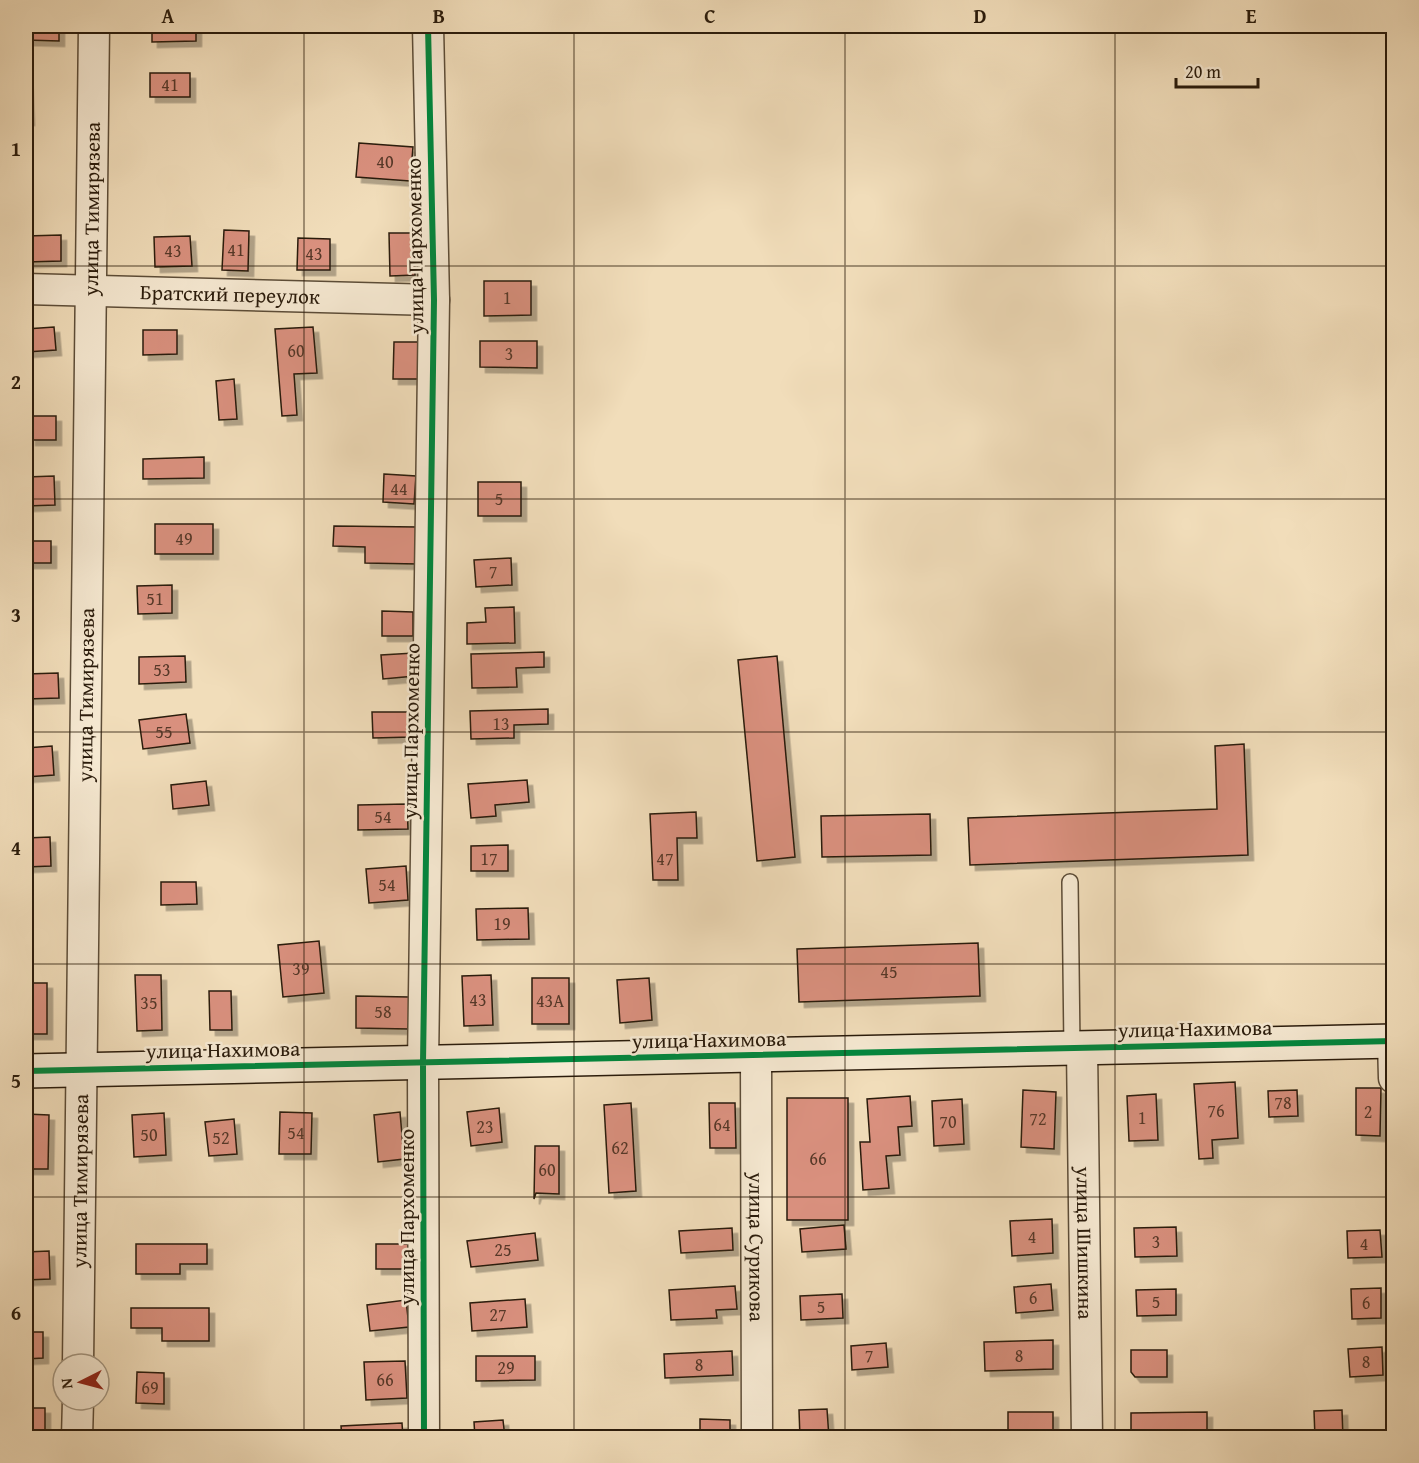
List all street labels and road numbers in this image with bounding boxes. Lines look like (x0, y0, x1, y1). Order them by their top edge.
street label: улица Тимирязева (75, 122, 108, 297)
street label: улица Пархоменко (397, 158, 432, 335)
street label: Братский переулок (139, 276, 320, 312)
street label: улица Тимирязева (69, 608, 102, 783)
street label: улица Пархоменко (393, 643, 428, 820)
street label: улица Нахимова (1117, 1012, 1272, 1045)
street label: улица Нахимова (631, 1023, 786, 1056)
street label: улица Нахимова (145, 1033, 300, 1066)
street label: улица Тимирязева (63, 1094, 96, 1269)
street label: улица Пархоменко (391, 1129, 422, 1306)
street label: улица Шишкина (1069, 1165, 1101, 1320)
street label: улица Сурикова (741, 1171, 773, 1322)

